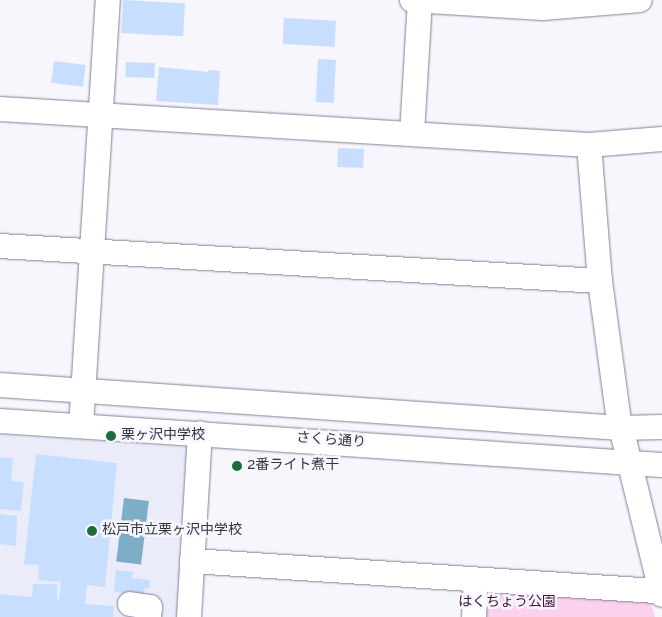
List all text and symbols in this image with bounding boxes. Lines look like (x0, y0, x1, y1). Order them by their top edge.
place label: 栗ヶ沢中学校 (121, 428, 205, 444)
marker: 栗ヶ沢中学校 (105, 430, 117, 442)
street label: さくら通り (295, 430, 367, 452)
place label: 2番ライト煮干 (247, 458, 340, 474)
marker: 2番ライト煮干 (231, 460, 243, 472)
place label: 松戸市立栗ヶ沢中学校 (102, 523, 242, 539)
marker: 松戸市立栗ヶ沢中学校 (86, 525, 98, 537)
park label: はくちょう公園 (458, 595, 556, 611)

